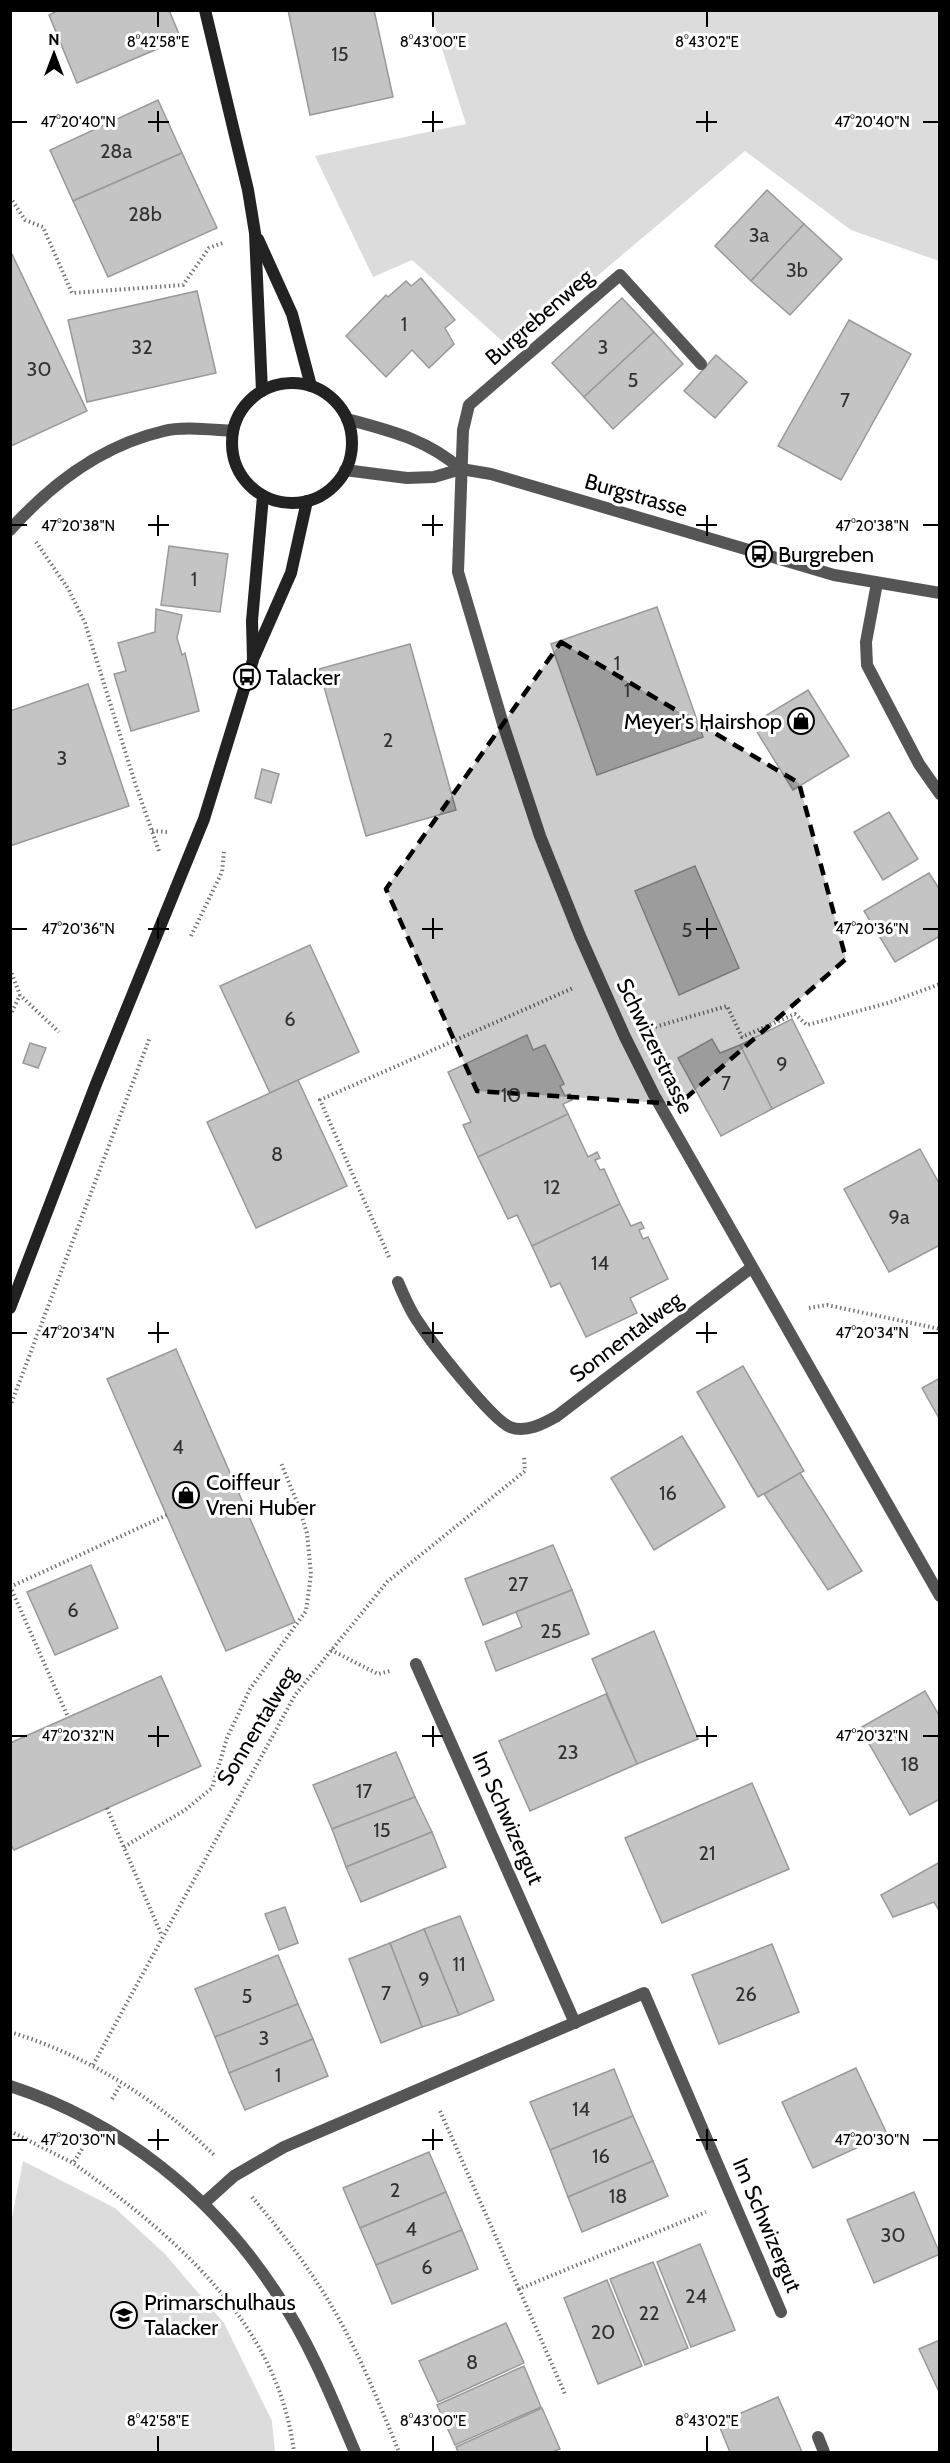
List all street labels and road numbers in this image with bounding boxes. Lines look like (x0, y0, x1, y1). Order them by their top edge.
street label: Burgrebenweg (480, 262, 599, 371)
street label: Burgstrasse (581, 467, 691, 523)
street label: Schwizerstrasse (611, 974, 699, 1118)
street label: Sonnentalweg (564, 1285, 688, 1388)
street label: Sonnentalweg (211, 1661, 304, 1790)
street label: Im Schwizergut (467, 1747, 550, 1889)
street label: Im Schwizergut (727, 2154, 808, 2297)

